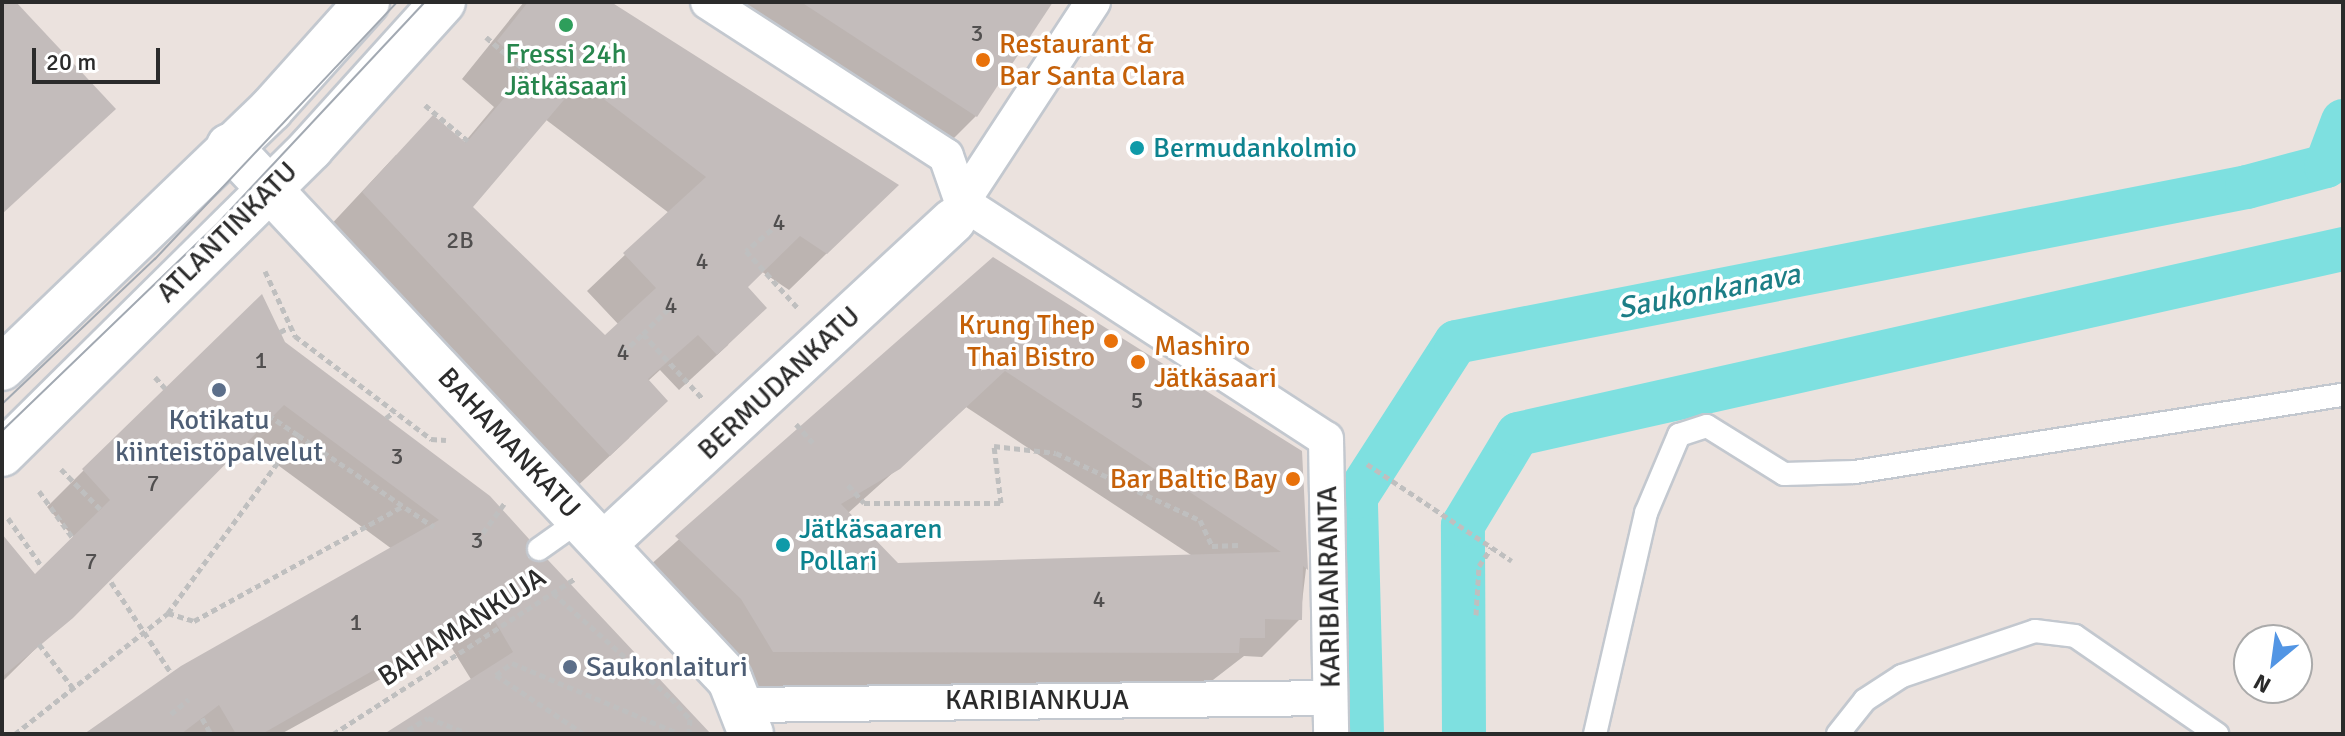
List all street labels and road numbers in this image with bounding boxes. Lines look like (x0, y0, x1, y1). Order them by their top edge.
street label: ATLANTINKATU (150, 155, 304, 309)
street label: BERMUDANKATU (691, 299, 867, 467)
street label: BAHAMANKATU (431, 361, 587, 525)
street label: KARIBIANRANTA (1310, 486, 1348, 688)
street label: BAHAMANKUJA (372, 560, 552, 694)
street label: KARIBIANKUJA (945, 683, 1129, 717)

